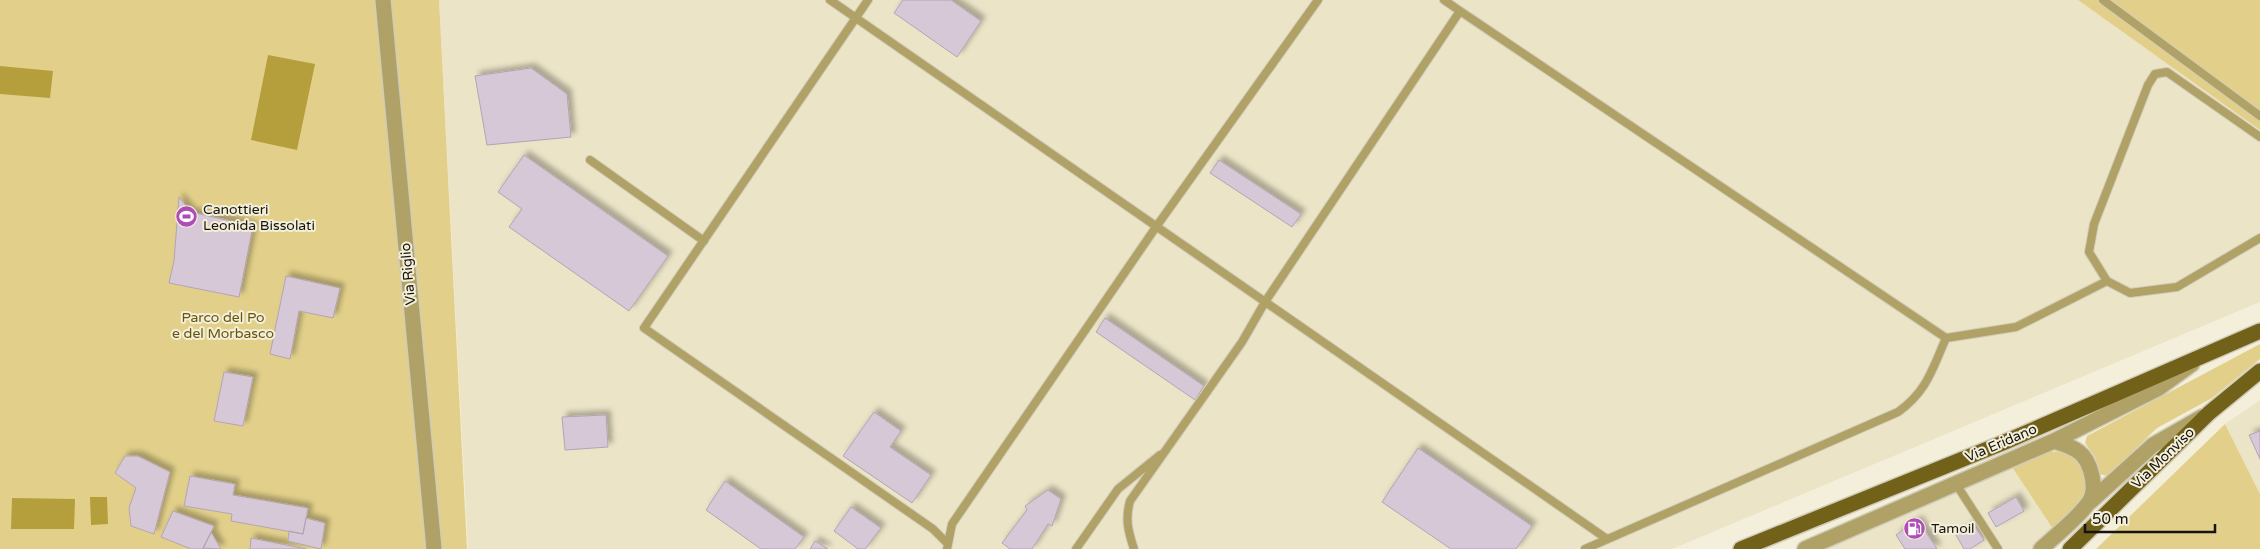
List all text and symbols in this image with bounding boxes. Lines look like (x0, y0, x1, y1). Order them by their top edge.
place label: Canottieri Leonida Bissolati (203, 201, 315, 234)
sports icon: Canottieri Leonida Bissolati (175, 205, 199, 229)
street label: Via Riglio (397, 242, 419, 306)
park label: Parco del Po e del Morbasco (172, 309, 274, 342)
street label: Via Eridano (1963, 420, 2039, 466)
street label: Via Monviso (2128, 424, 2198, 492)
scale bar (2085, 502, 2215, 534)
text: 50 m (2092, 510, 2129, 528)
fuel station icon: Tamoil (1903, 516, 1927, 540)
place label: Tamoil (1931, 520, 1975, 537)

